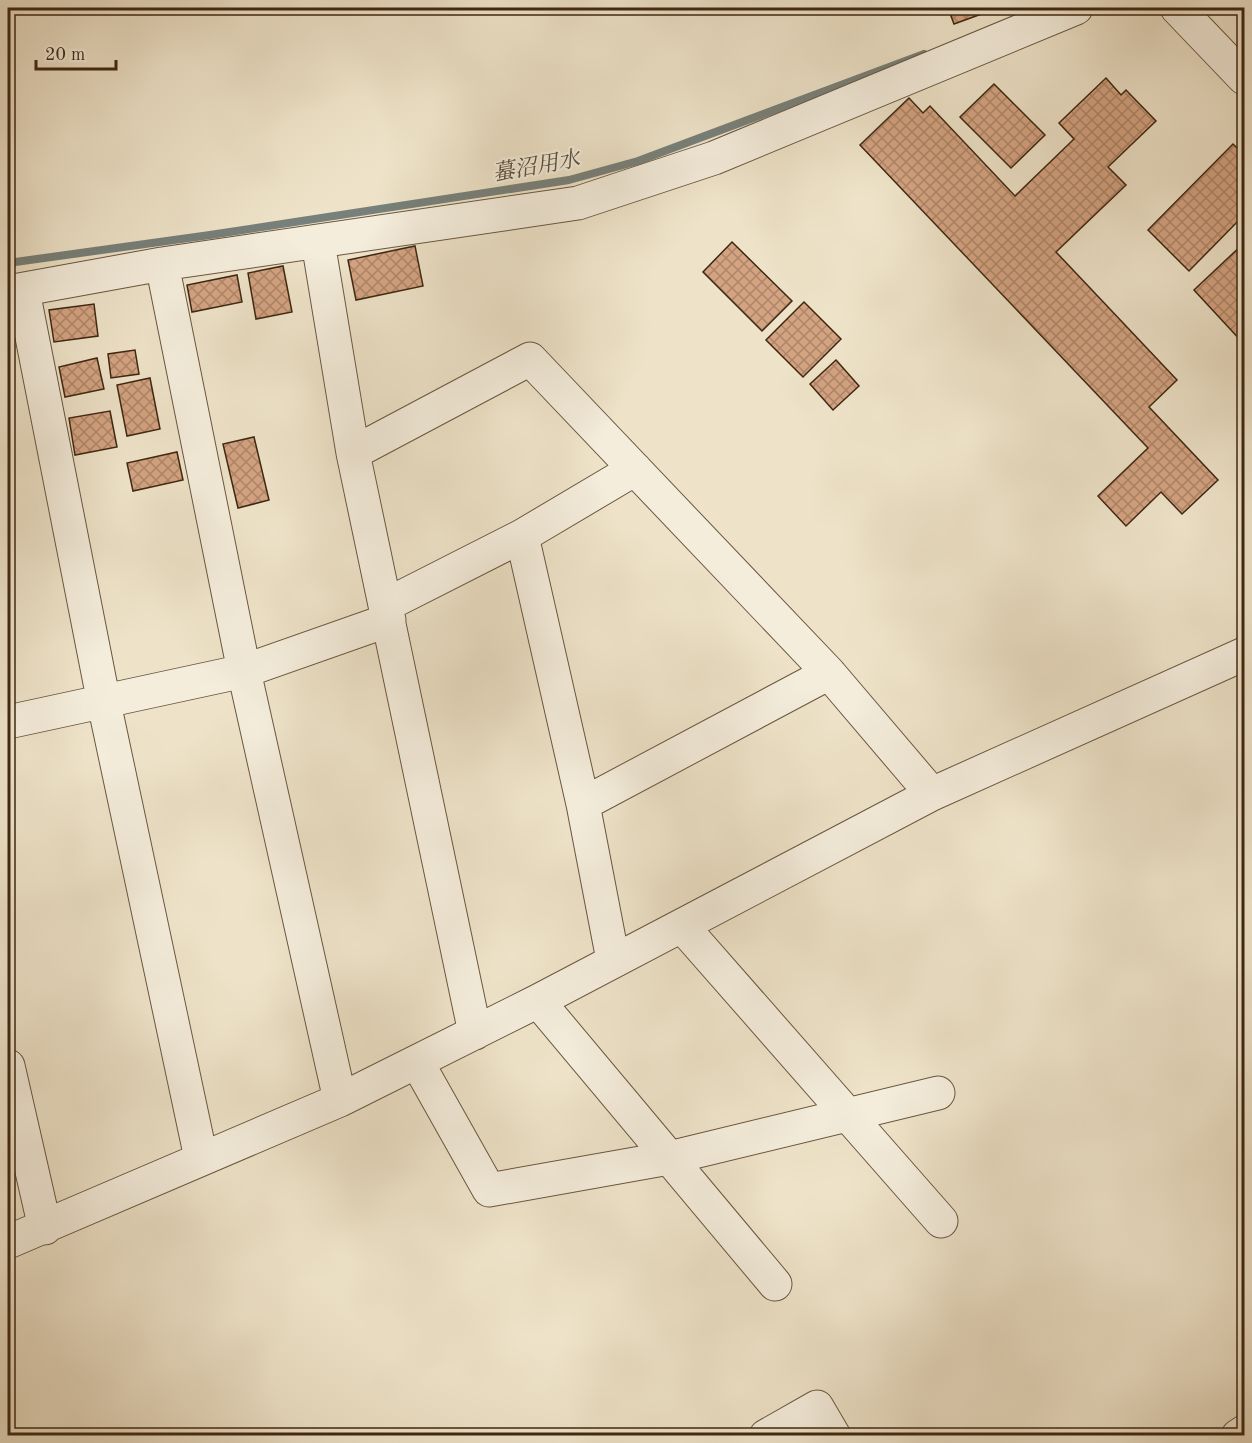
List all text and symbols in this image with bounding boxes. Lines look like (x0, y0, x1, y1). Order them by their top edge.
scale bar (36, 33, 116, 71)
text: 20 m (45, 46, 85, 64)
water label: 蟇沼用水 (491, 146, 584, 185)

